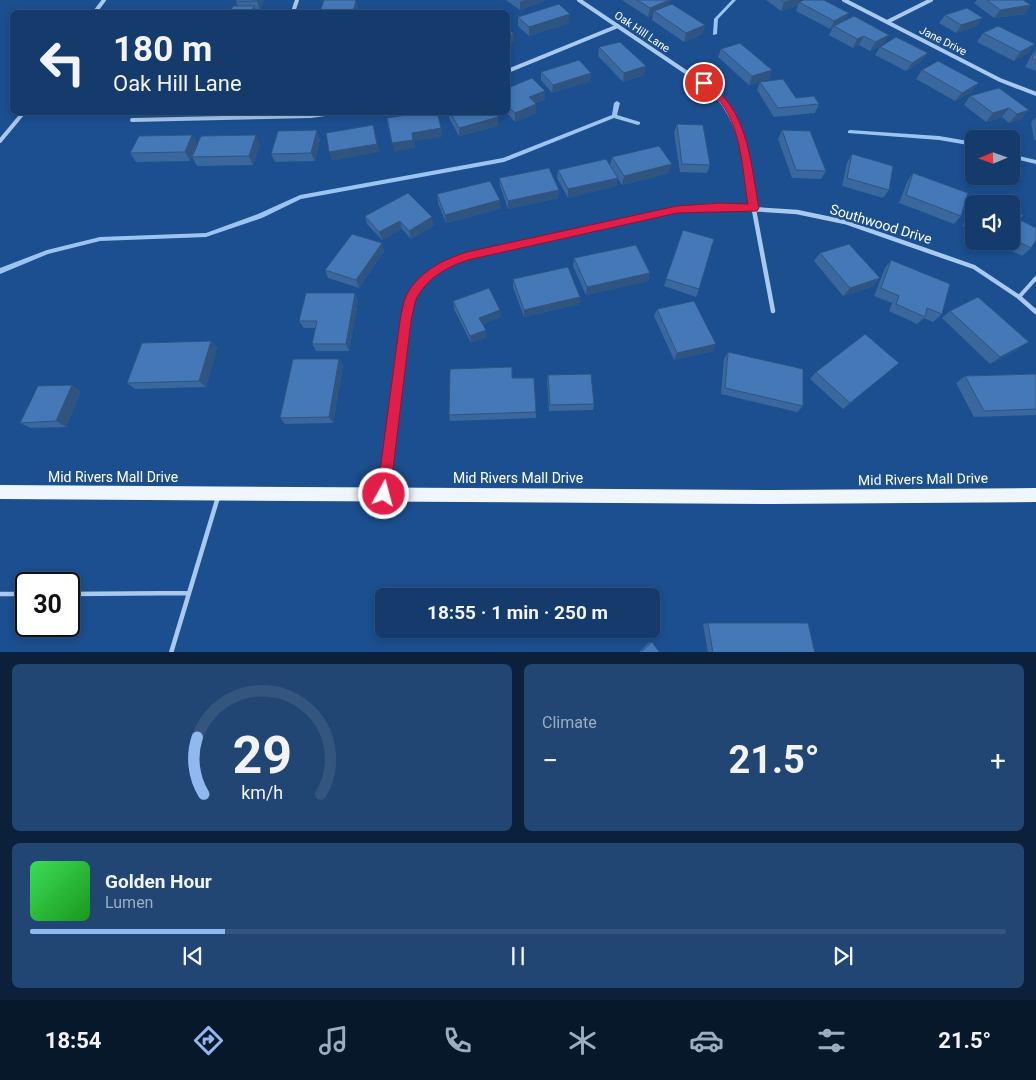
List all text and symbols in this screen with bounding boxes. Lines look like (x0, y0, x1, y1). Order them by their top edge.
street label: Oak Hill Lane (612, 9, 672, 55)
street label: Jane Drive (917, 24, 969, 59)
text: 180 m (113, 29, 212, 70)
icon: left (30, 30, 95, 95)
pin (683, 62, 725, 104)
icon: arrive (690, 69, 718, 97)
text: Oak Hill Lane (113, 71, 242, 96)
north arrow (965, 130, 1020, 185)
map controls (965, 130, 1020, 250)
button: sound (965, 195, 1020, 250)
street label: Southwood Drive (828, 201, 934, 247)
position arrow (357, 467, 409, 519)
street label: Mid Rivers Mall Drive (48, 469, 178, 485)
street label: Mid Rivers Mall Drive (453, 470, 583, 486)
street label: Mid Rivers Mall Drive (858, 470, 988, 488)
speed limit sign: 30 (15, 572, 80, 637)
text: 18:55 · 1 min · 250 m (427, 601, 608, 624)
text: Climate (542, 713, 597, 732)
text: 29 (232, 725, 292, 786)
text: 21.5° (728, 738, 820, 782)
text: − (542, 744, 558, 777)
text: + (990, 744, 1006, 777)
text: km/h (241, 782, 283, 803)
text: Golden Hour (105, 870, 212, 893)
text: Lumen (105, 893, 153, 912)
icon: previous (179, 942, 207, 970)
icon: pause (504, 942, 532, 970)
icon: next (829, 942, 857, 970)
icon: directions (191, 1023, 226, 1058)
icon: music (316, 1023, 351, 1058)
icon: phone (440, 1023, 475, 1058)
icon: climate (565, 1023, 600, 1058)
icon: car (689, 1023, 724, 1058)
icon: filters (814, 1023, 849, 1058)
text: 18:54 (45, 1028, 101, 1053)
text: 21.5° (938, 1028, 991, 1053)

